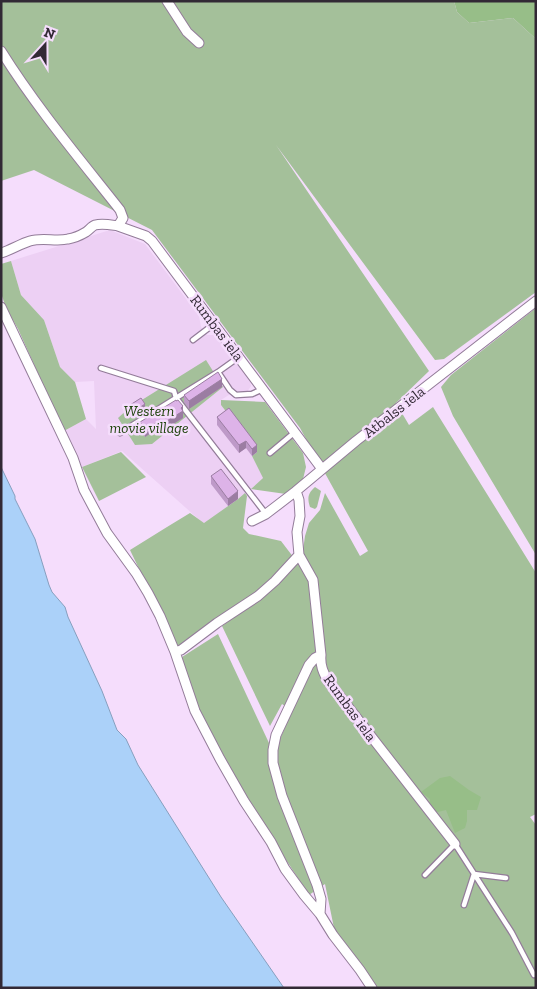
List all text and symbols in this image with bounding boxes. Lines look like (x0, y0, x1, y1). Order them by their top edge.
north arrow (20, 20, 70, 70)
text: N (41, 23, 58, 43)
street label: Rumbas iela (186, 291, 248, 365)
street label: Atbalss iela (360, 382, 428, 442)
park label: Western movie village (110, 402, 188, 437)
street label: Rumbas iela (320, 671, 380, 745)

